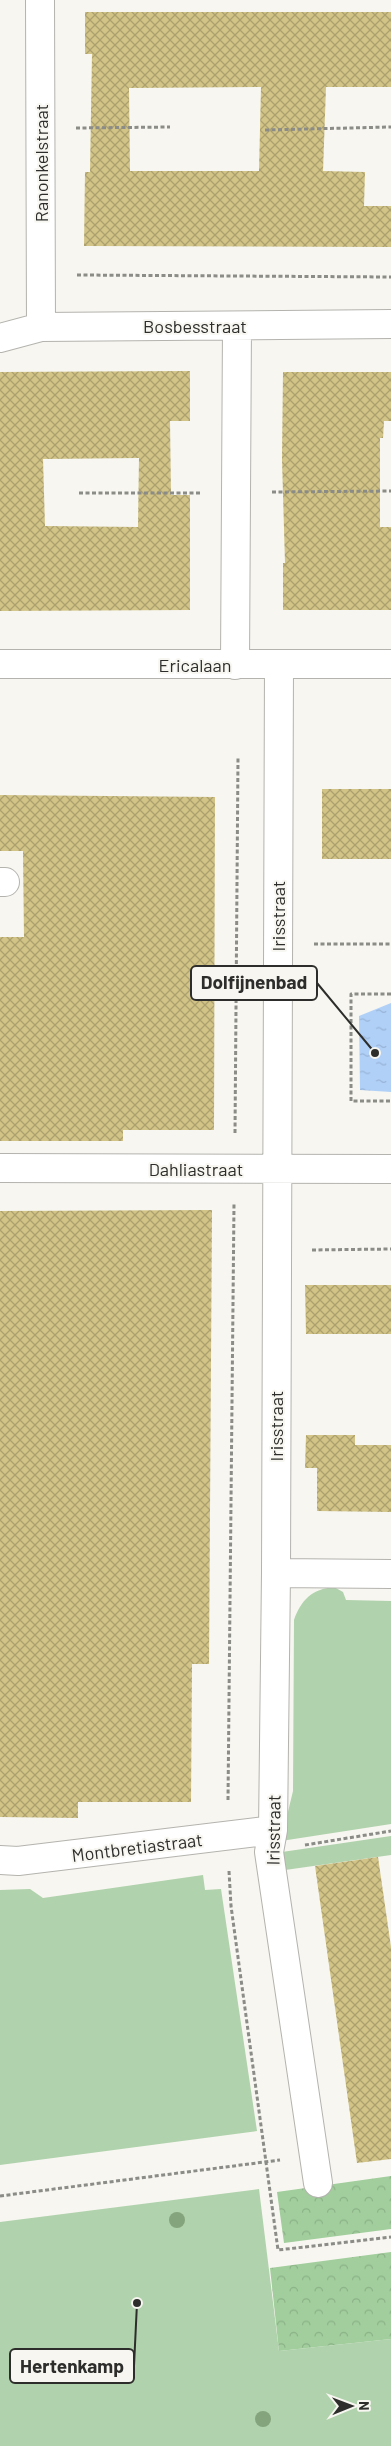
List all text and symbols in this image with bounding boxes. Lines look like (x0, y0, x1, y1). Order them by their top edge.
street label: Ranonkelstraat (30, 104, 52, 222)
street label: Bosbesstraat (143, 315, 247, 337)
street label: Ericalaan (159, 654, 231, 676)
street label: Irisstraat (267, 881, 289, 951)
callout: Dolfijnenbad (191, 966, 317, 1000)
text: Dolfijnenbad (201, 970, 307, 993)
street label: Dahliastraat (149, 1158, 243, 1180)
street label: Irisstraat (265, 1391, 287, 1461)
street label: Irisstraat (261, 1794, 285, 1866)
street label: Montbretiastraat (70, 1828, 204, 1866)
callout: Hertenkamp (10, 2349, 134, 2383)
text: Hertenkamp (20, 2354, 124, 2377)
north arrow (326, 2381, 376, 2431)
text: N (356, 2401, 373, 2411)

